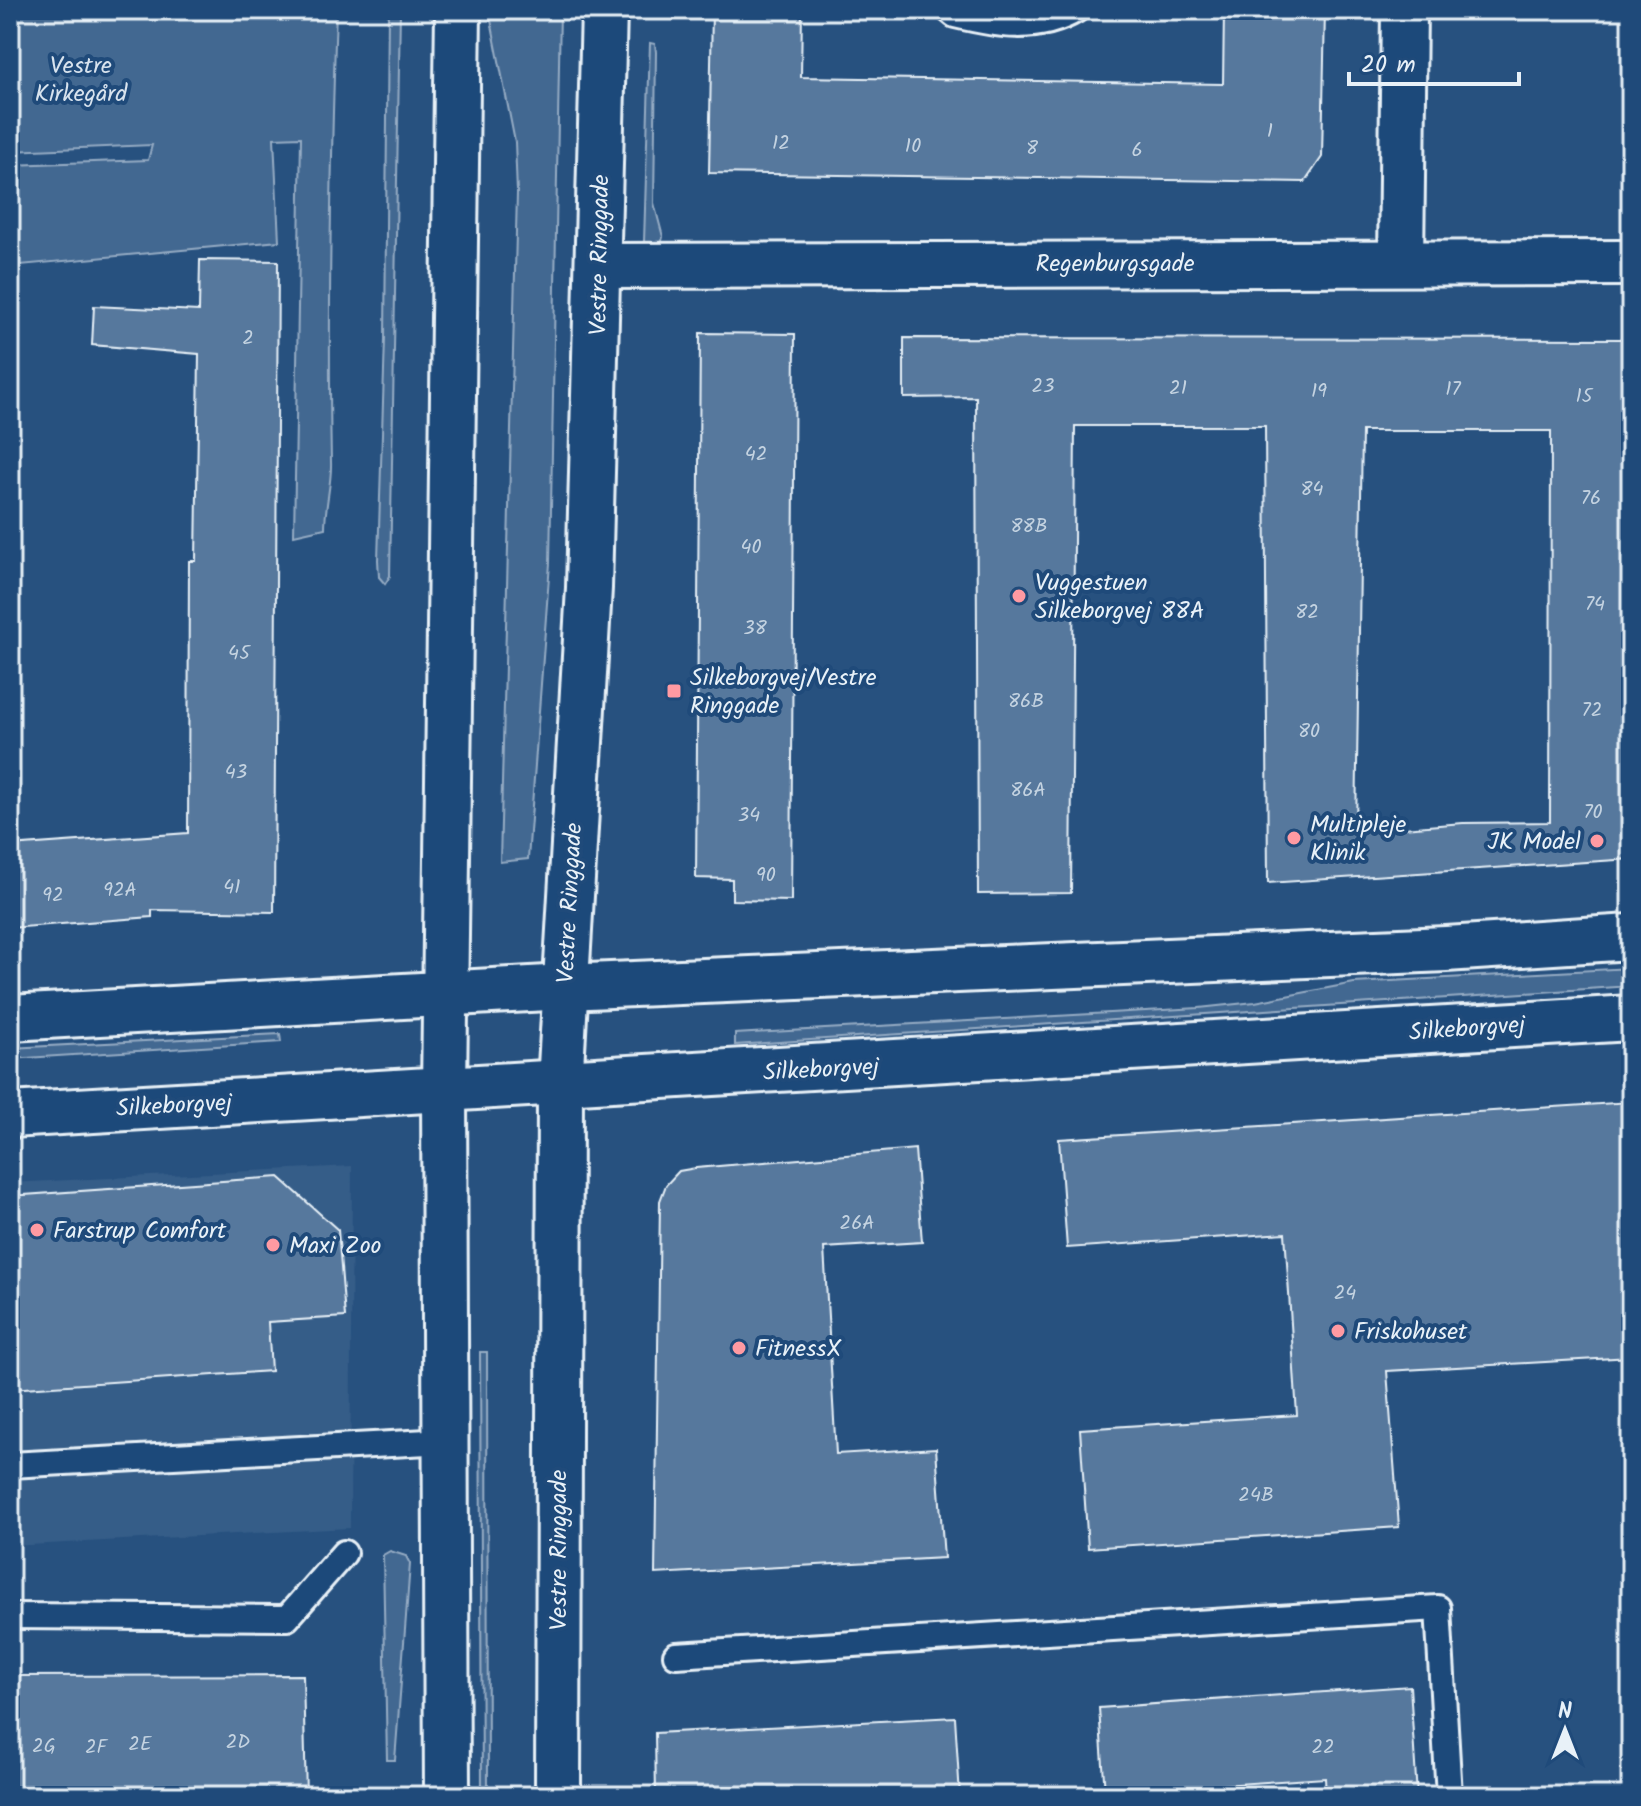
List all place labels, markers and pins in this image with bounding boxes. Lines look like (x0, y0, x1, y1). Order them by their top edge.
place label: Vuggestuen Silkeborgvej 88A (1035, 564, 1204, 631)
marker: Vuggestuen Silkeborgvej 88A (1010, 587, 1028, 605)
place label: Silkeborgvej/Vestre Ringgade (690, 659, 877, 726)
marker: Silkeborgvej/Vestre Ringgade (665, 682, 683, 700)
place label: Multipleje Klinik (1310, 806, 1407, 873)
place label: JK Model (1487, 823, 1581, 862)
marker: Multipleje Klinik (1285, 829, 1303, 847)
marker: JK Model (1588, 832, 1606, 850)
place label: Farstrup Comfort (53, 1212, 227, 1251)
marker: Farstrup Comfort (28, 1221, 46, 1239)
place label: Maxi Zoo (289, 1227, 382, 1266)
marker: Maxi Zoo (264, 1236, 282, 1254)
place label: Friskohuset (1354, 1313, 1468, 1352)
marker: Friskohuset (1329, 1322, 1347, 1340)
place label: FitnessX (755, 1330, 843, 1369)
marker: FitnessX (730, 1339, 748, 1357)

